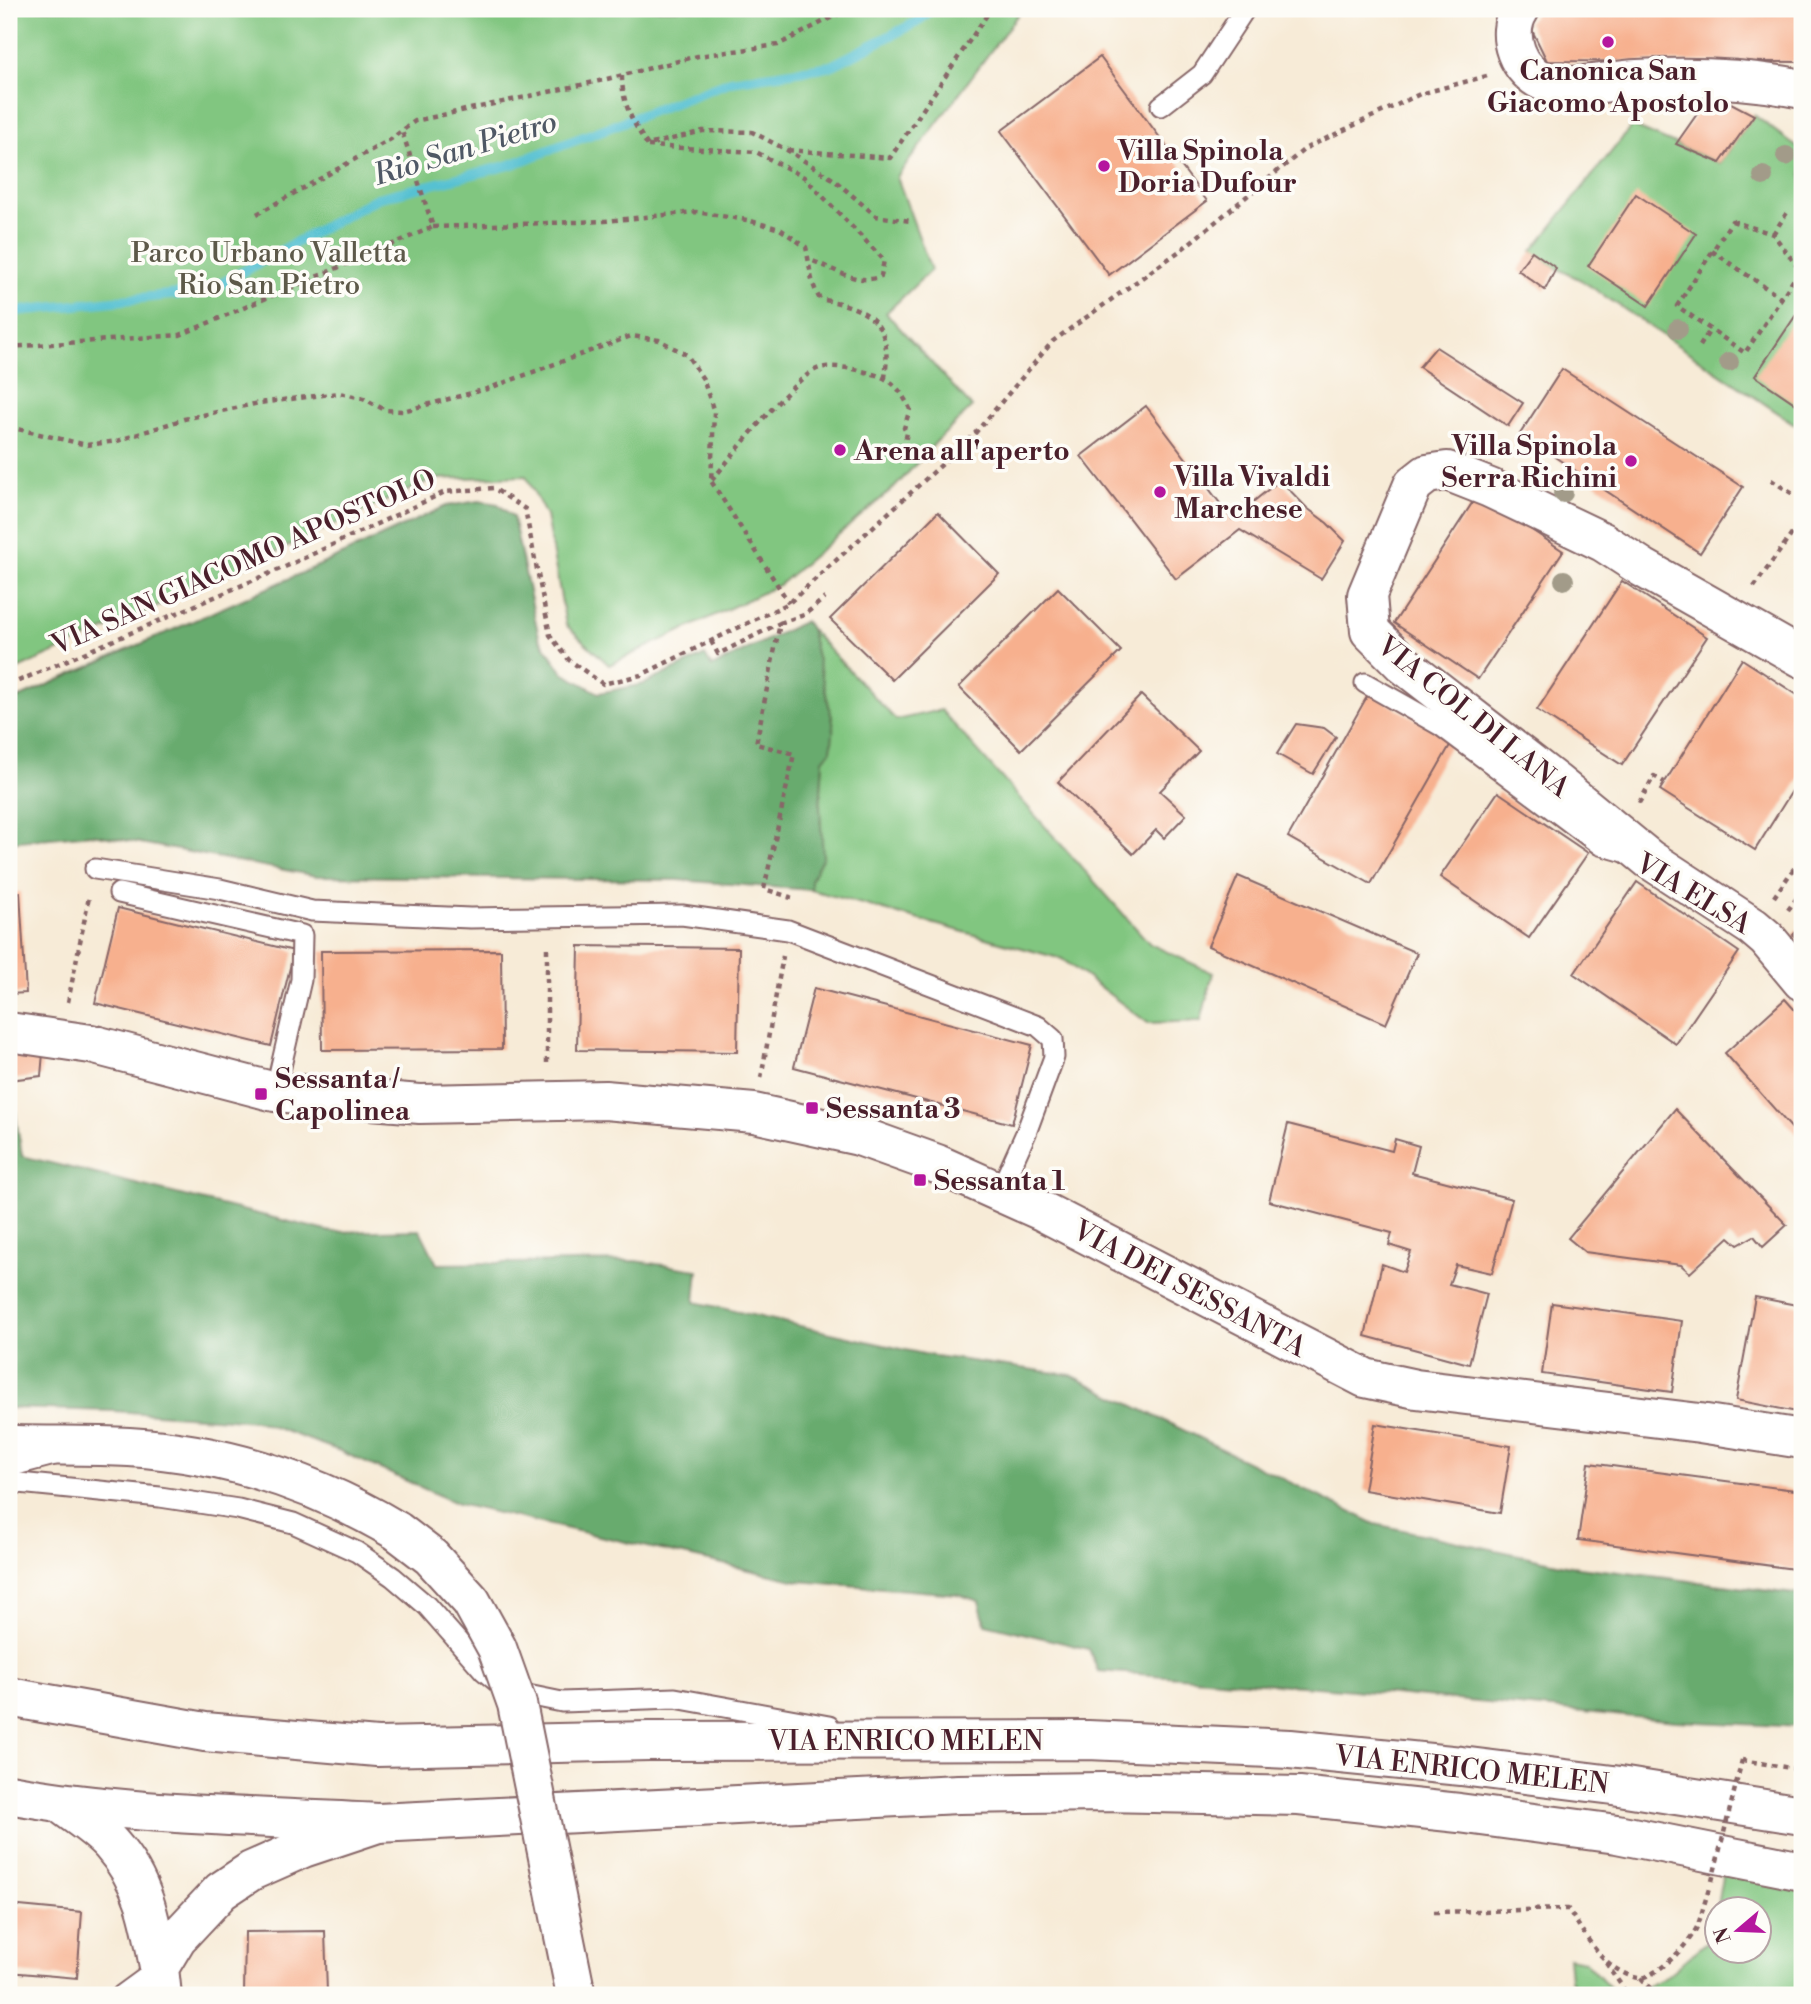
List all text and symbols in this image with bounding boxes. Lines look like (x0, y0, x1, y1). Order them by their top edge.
marker: Canonica San Giacomo Apostolo (1600, 34, 1616, 50)
place label: Canonica San Giacomo Apostolo (1487, 54, 1729, 121)
water label: Rio San Pietro (368, 103, 561, 195)
place label: Villa Spinola Doria Dufour (1117, 134, 1297, 201)
marker: Villa Spinola Doria Dufour (1096, 158, 1112, 174)
park label: Parco Urbano Valletta Rio San Pietro (131, 236, 408, 303)
place label: Villa Spinola Serra Richini (1441, 429, 1618, 496)
place label: Arena all'aperto (853, 434, 1070, 469)
marker: Arena all'aperto (832, 442, 848, 458)
marker: Villa Spinola Serra Richini (1623, 453, 1639, 469)
place label: Villa Vivaldi Marchese (1173, 460, 1330, 527)
street label: VIA SAN GIACOMO APOSTOLO (45, 462, 441, 664)
marker: Villa Vivaldi Marchese (1152, 484, 1168, 500)
street label: VIA COL DI LANA (1369, 628, 1577, 806)
street label: VIA ELSA (1628, 846, 1758, 943)
place label: Sessanta / Capolinea (275, 1062, 411, 1129)
marker: Sessanta / Capolinea (253, 1086, 269, 1102)
place label: Sessanta 3 (826, 1092, 961, 1127)
marker: Sessanta 3 (804, 1100, 820, 1116)
place label: Sessanta 1 (934, 1164, 1066, 1199)
marker: Sessanta 1 (912, 1172, 928, 1188)
street label: VIA DEI SESSANTA (1066, 1213, 1313, 1366)
street label: VIA ENRICO MELEN (767, 1724, 1044, 1759)
street label: VIA ENRICO MELEN (1332, 1739, 1611, 1802)
north arrow (1702, 1896, 1772, 1966)
text: N (1709, 1924, 1737, 1946)

